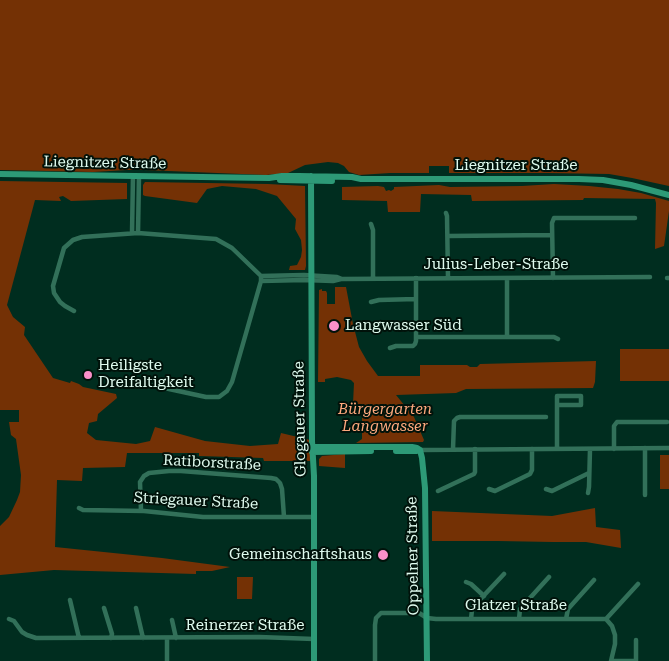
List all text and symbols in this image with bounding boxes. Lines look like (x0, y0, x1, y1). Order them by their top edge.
street label: Liegnitzer Straße (43, 153, 167, 173)
street label: Liegnitzer Straße (455, 157, 577, 175)
street label: Julius-Leber-Straße (423, 256, 569, 274)
place label: Langwasser Süd (345, 317, 462, 335)
marker: Langwasser Süd (327, 319, 341, 333)
place label: Heiligste Dreifaltigkeit (98, 357, 194, 392)
street label: Glogauer Straße (290, 361, 310, 477)
marker: Heiligste Dreifaltigkeit (82, 369, 94, 381)
park label: Bürgergarten Langwasser (338, 401, 432, 436)
street label: Ratiborstraße (163, 451, 261, 475)
street label: Striegauer Straße (133, 489, 259, 513)
street label: Oppelner Straße (403, 496, 423, 616)
place label: Gemeinschaftshaus (229, 546, 372, 564)
marker: Gemeinschaftshaus (376, 548, 390, 562)
street label: Glatzer Straße (465, 597, 567, 615)
street label: Reinerzer Straße (185, 617, 305, 635)

